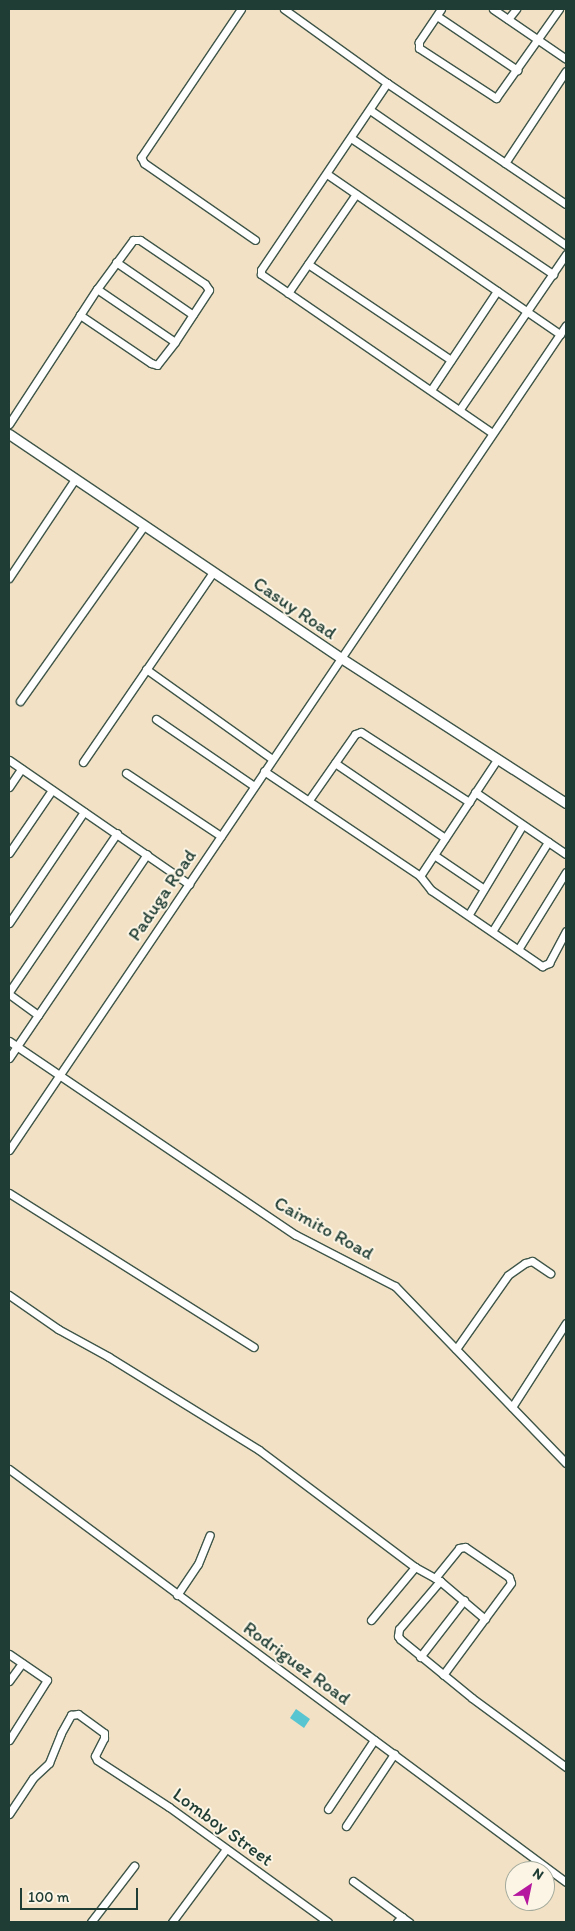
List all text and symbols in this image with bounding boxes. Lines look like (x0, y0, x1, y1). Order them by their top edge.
street label: Casuy Road (249, 572, 341, 644)
street label: Paduga Road (123, 845, 201, 945)
street label: Caimito Road (270, 1191, 378, 1265)
street label: Rodriguez Road (239, 1616, 355, 1710)
street label: Lomboy Street (168, 1783, 278, 1871)
north arrow (505, 1861, 555, 1911)
text: N (529, 1864, 547, 1884)
scale bar (22, 1878, 140, 1910)
text: 100 m (28, 1888, 69, 1906)

